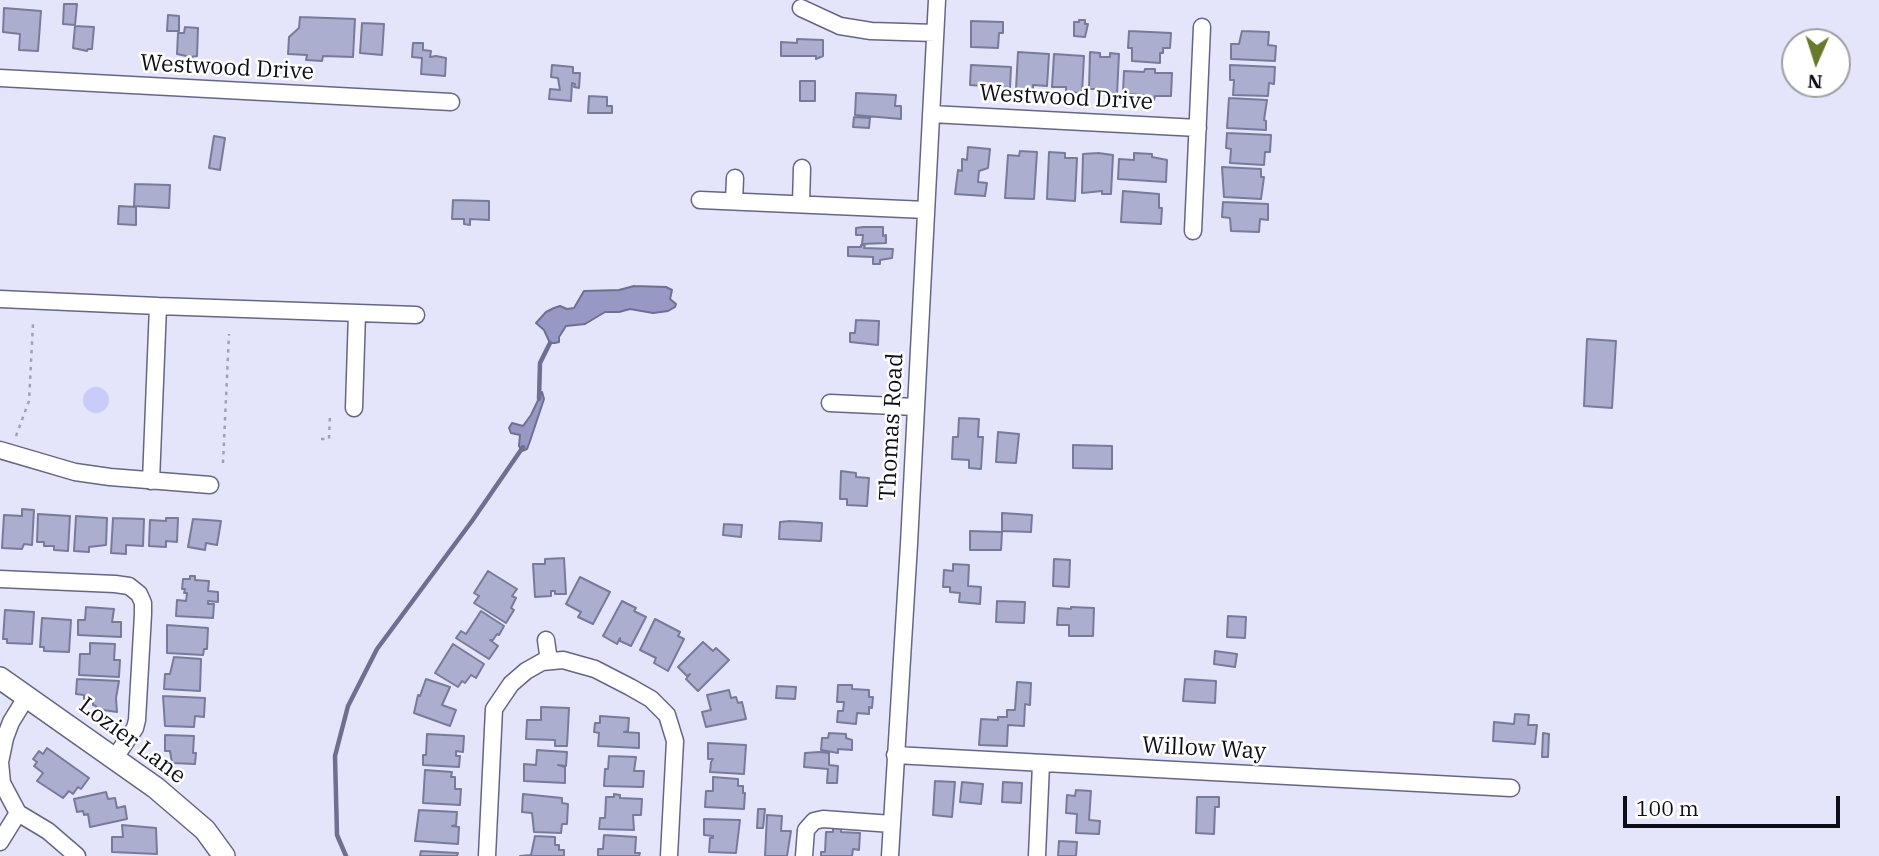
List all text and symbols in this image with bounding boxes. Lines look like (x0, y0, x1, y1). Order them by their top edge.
north arrow (1781, 28, 1851, 98)
street label: Westwood Drive (139, 50, 315, 86)
text: N (1807, 70, 1823, 94)
street label: Westwood Drive (978, 80, 1154, 116)
street label: Thomas Road (874, 352, 910, 502)
street label: Lozier Lane (73, 692, 191, 790)
street label: Willow Way (1141, 732, 1267, 766)
scale bar (1627, 782, 1844, 826)
text: 100 m (1636, 794, 1699, 822)

